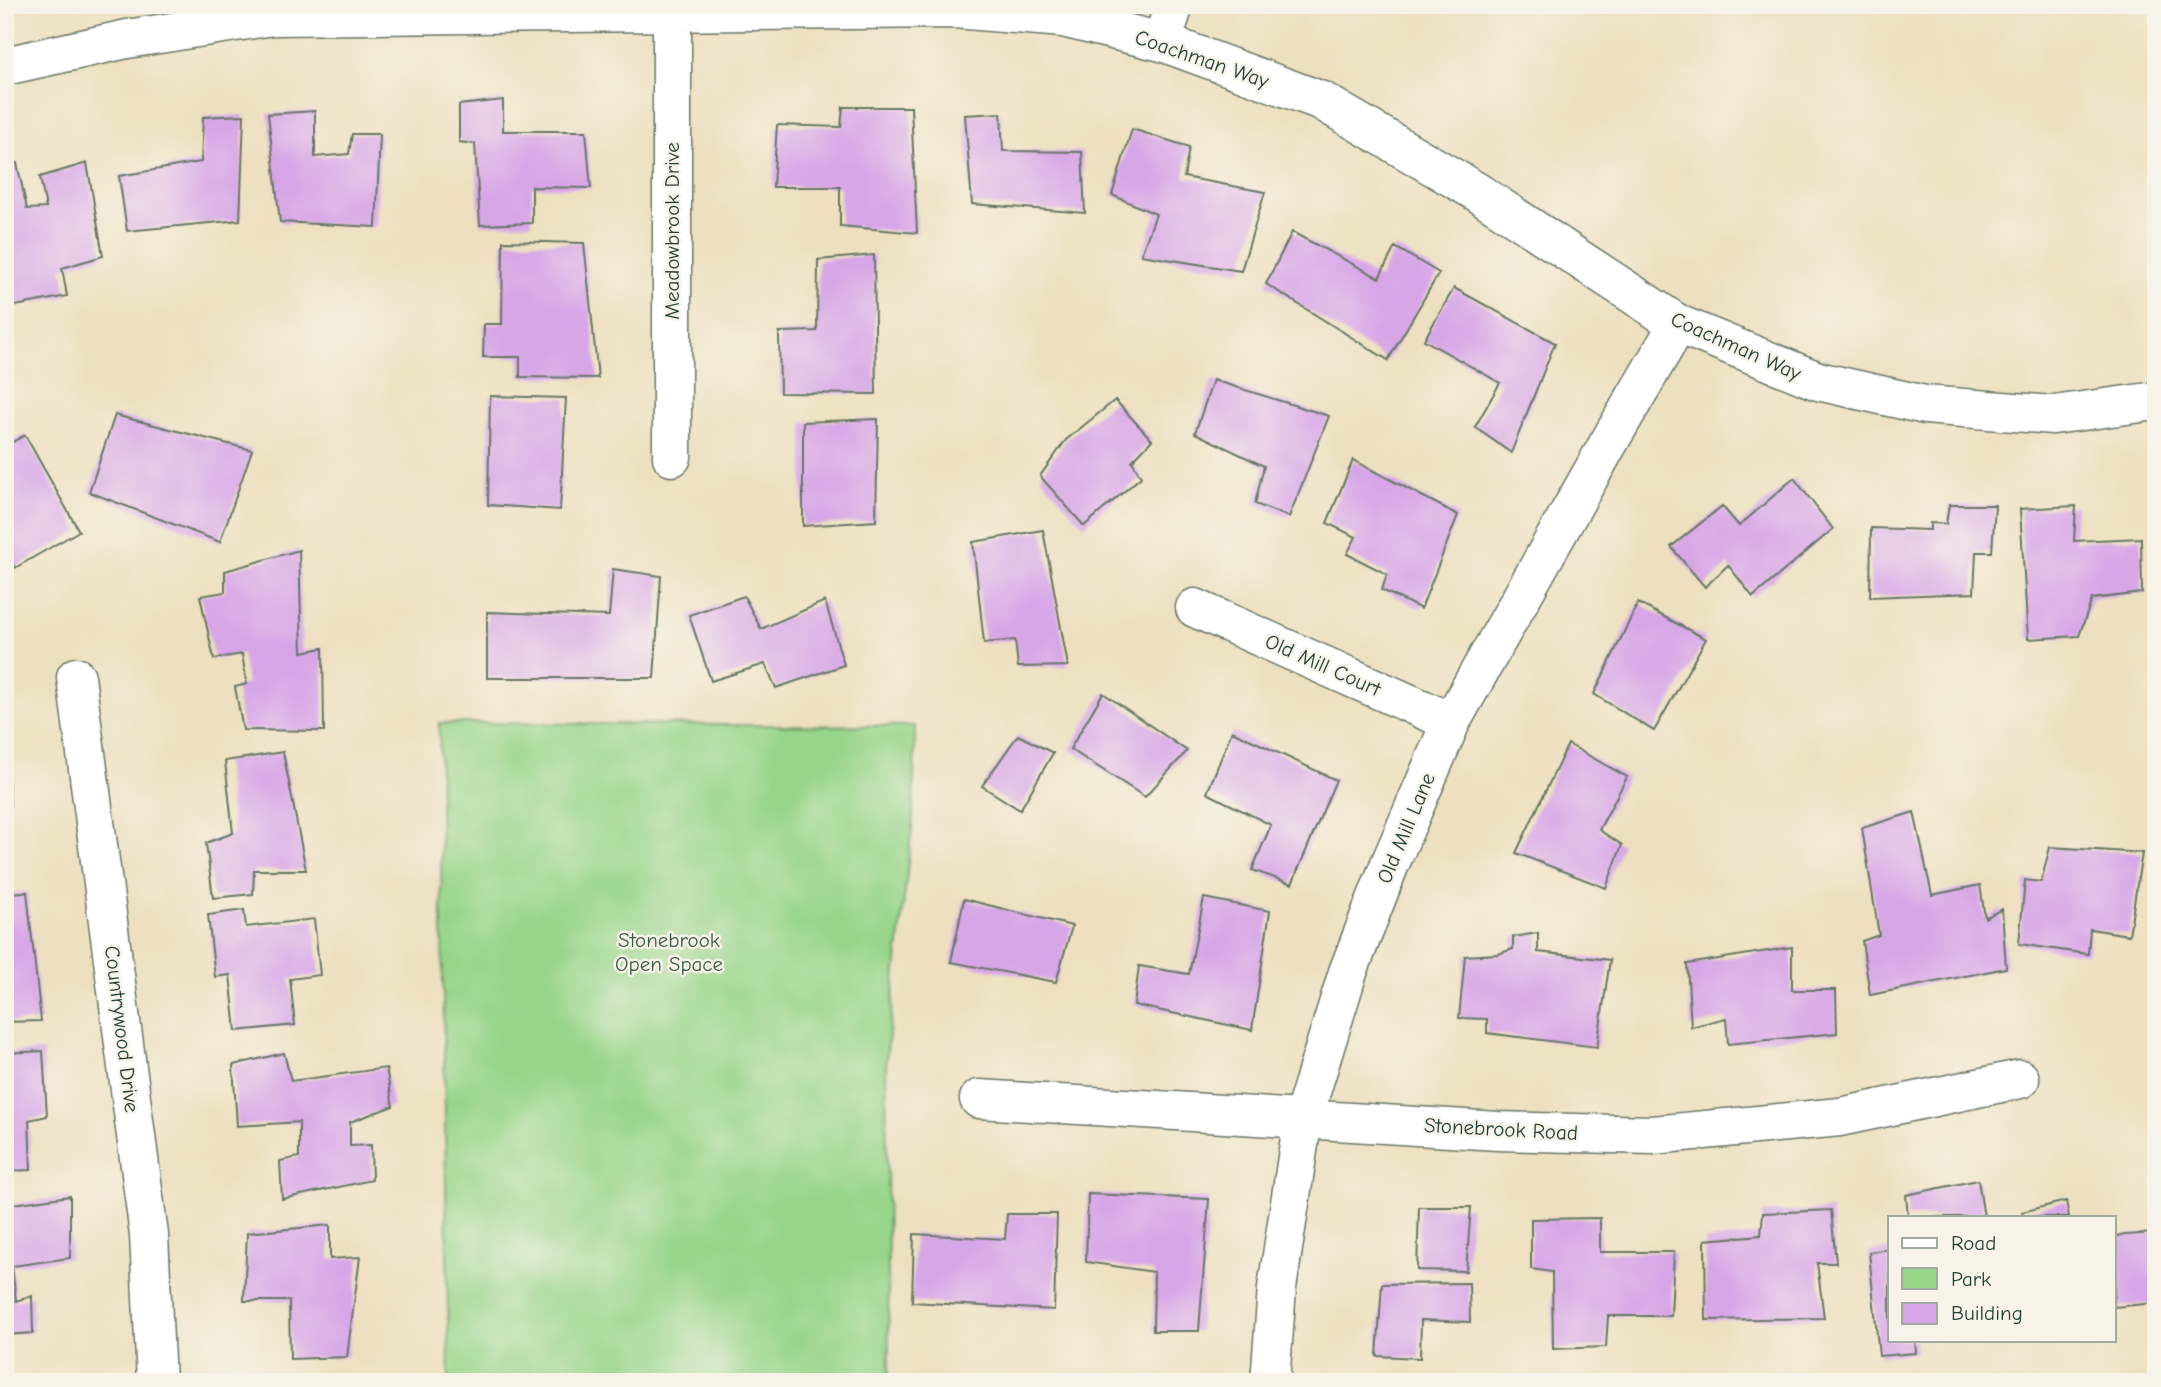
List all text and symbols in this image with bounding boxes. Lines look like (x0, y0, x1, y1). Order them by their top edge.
street label: Coachman Way (1132, 25, 1273, 93)
street label: Meadowbrook Drive (660, 142, 684, 320)
street label: Coachman Way (1667, 307, 1805, 386)
street label: Old Mill Court (1262, 629, 1385, 702)
street label: Old Mill Lane (1372, 769, 1440, 887)
park label: Stonebrook Open Space (615, 928, 723, 976)
street label: Countrywood Drive (100, 944, 144, 1114)
street label: Stonebrook Road (1423, 1113, 1579, 1145)
legend (1888, 1216, 2116, 1342)
text: Road (1951, 1231, 1996, 1255)
text: Park (1951, 1267, 1991, 1291)
text: Building (1951, 1301, 2023, 1325)

